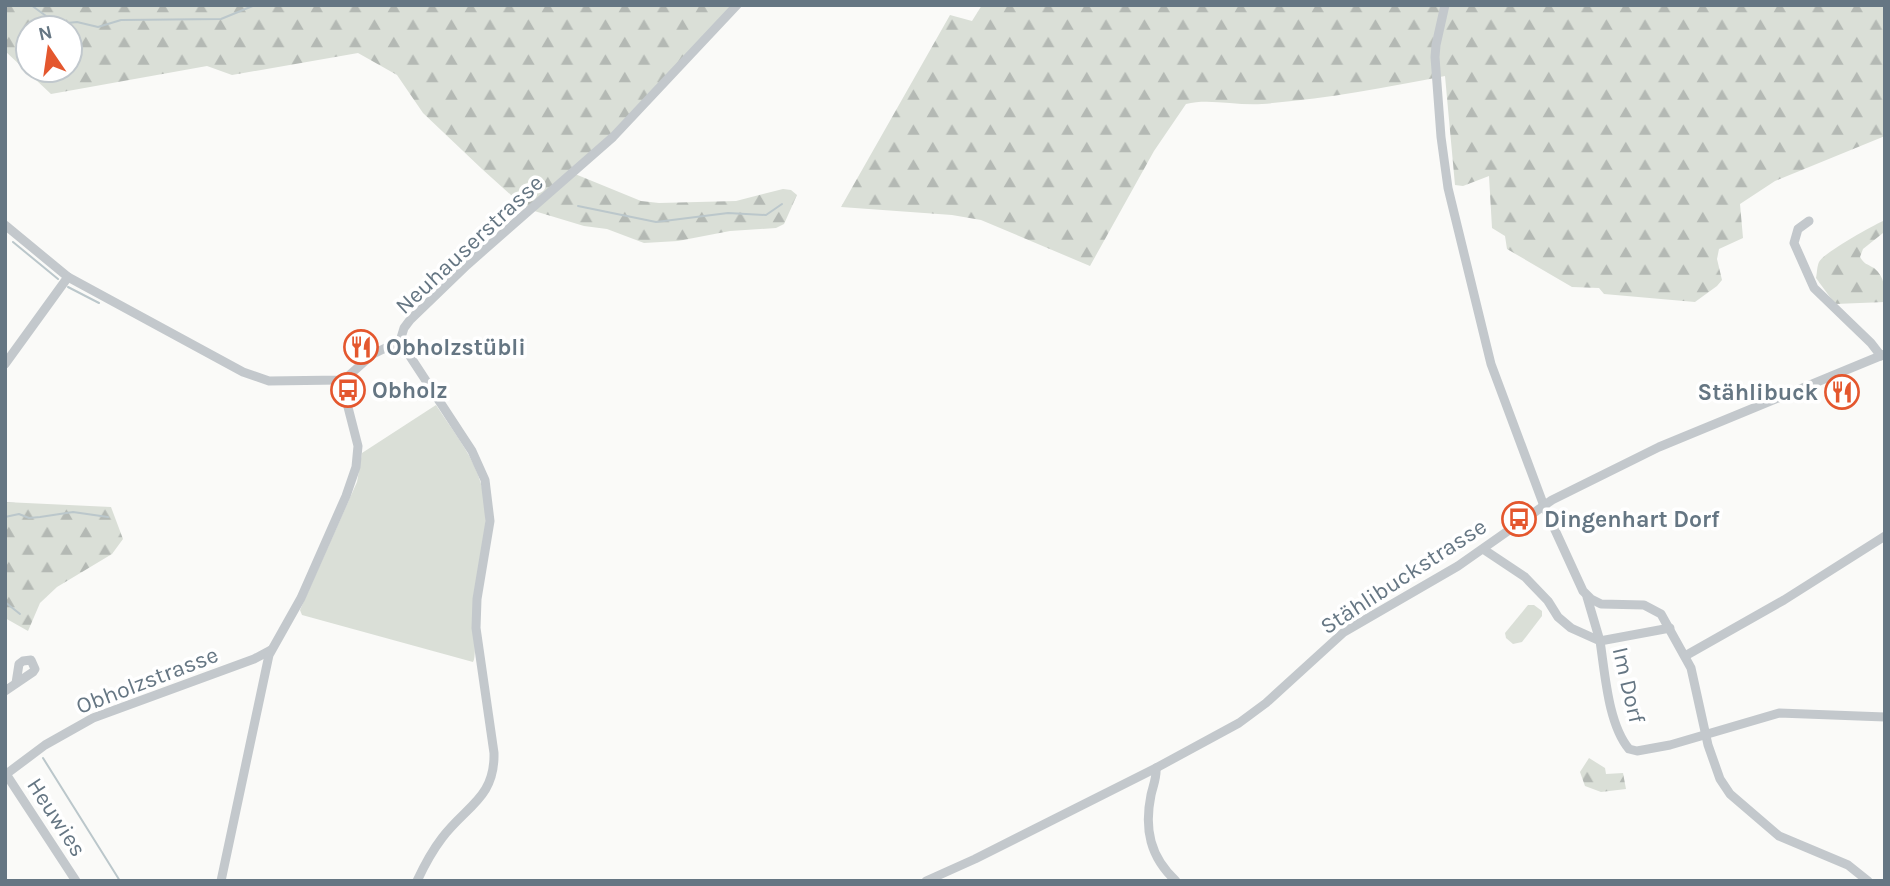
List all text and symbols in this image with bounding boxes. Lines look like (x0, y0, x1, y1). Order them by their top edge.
north arrow (14, 14, 84, 84)
text: N (36, 21, 55, 46)
street label: Neuhauserstrasse (390, 169, 549, 320)
restaurant icon: Obholzstübli (342, 328, 380, 366)
place label: Obholzstübli (386, 334, 526, 361)
bus stop icon: Obholz (329, 371, 367, 409)
restaurant icon: Stählibuck (1823, 373, 1861, 411)
place label: Obholz (372, 377, 448, 404)
place label: Stählibuck (1698, 379, 1818, 406)
bus stop icon: Dingenhart Dorf (1500, 500, 1538, 538)
place label: Dingenhart Dorf (1544, 506, 1720, 533)
street label: Stählibuckstrasse (1315, 513, 1491, 640)
street label: Obholzstrasse (72, 641, 222, 720)
street label: Im Dorf (1607, 644, 1650, 726)
street label: Heuwies (21, 773, 92, 862)

